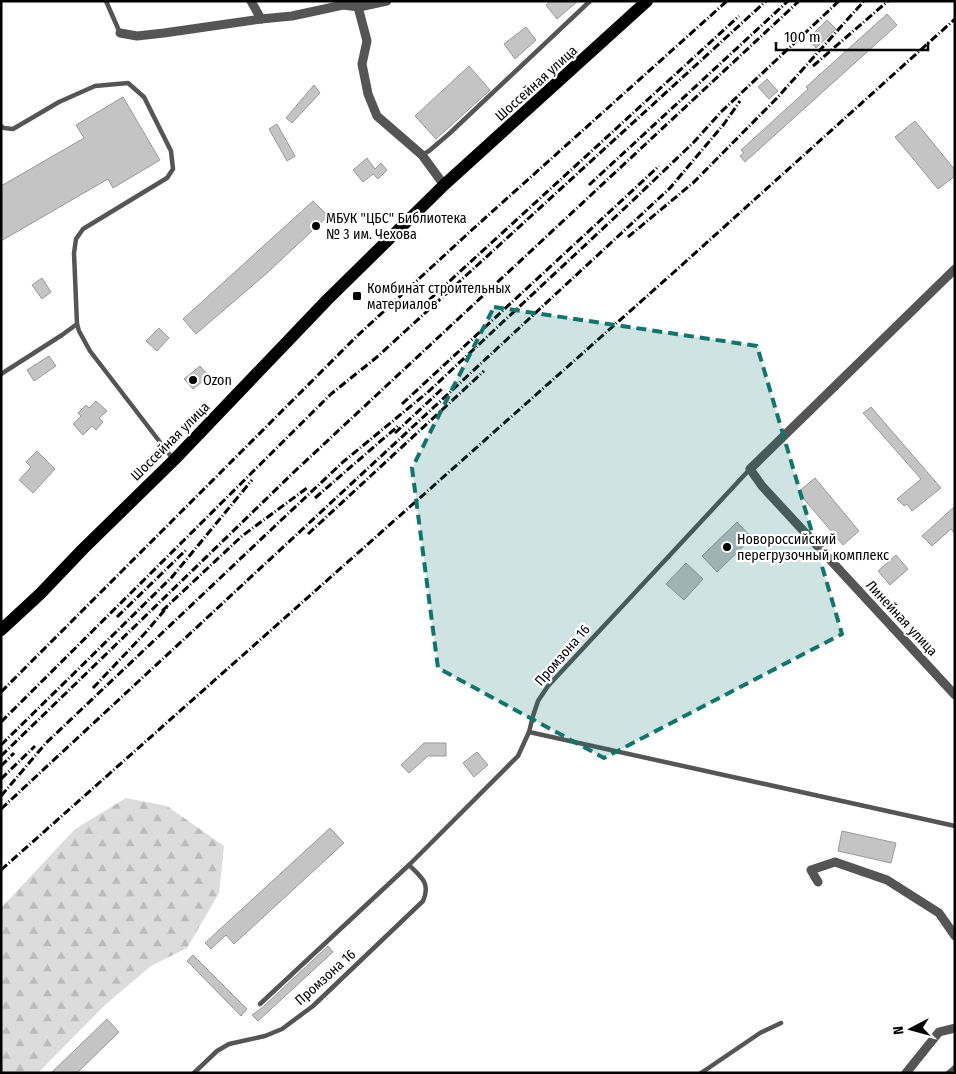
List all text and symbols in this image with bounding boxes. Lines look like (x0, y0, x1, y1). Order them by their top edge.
scale bar (776, 20, 928, 52)
text: 100 m (784, 28, 821, 46)
street label: Шоссейная улица (492, 42, 581, 125)
place label: МБУК "ЦБС" Библиотека № 3 им. Чехова (326, 210, 467, 243)
marker: МБУК "ЦБС" Библиотека № 3 им. Чехова (310, 220, 322, 232)
place label: Комбинат строительных материалов (367, 280, 512, 313)
marker: Комбинат строительных материалов (351, 290, 363, 302)
place label: Ozon (203, 372, 232, 389)
marker: Ozon (187, 374, 199, 386)
street label: Шоссейная улица (127, 398, 213, 484)
place label: Новороссийский перегрузочный комплекс (737, 531, 889, 564)
marker: Новороссийский перегрузочный комплекс (721, 541, 733, 553)
street label: Линейная улица (862, 577, 941, 660)
street label: Промзона 16 (531, 621, 594, 689)
street label: Промзона 16 (292, 946, 359, 1009)
north arrow (886, 1004, 936, 1054)
text: N (890, 1025, 907, 1035)

